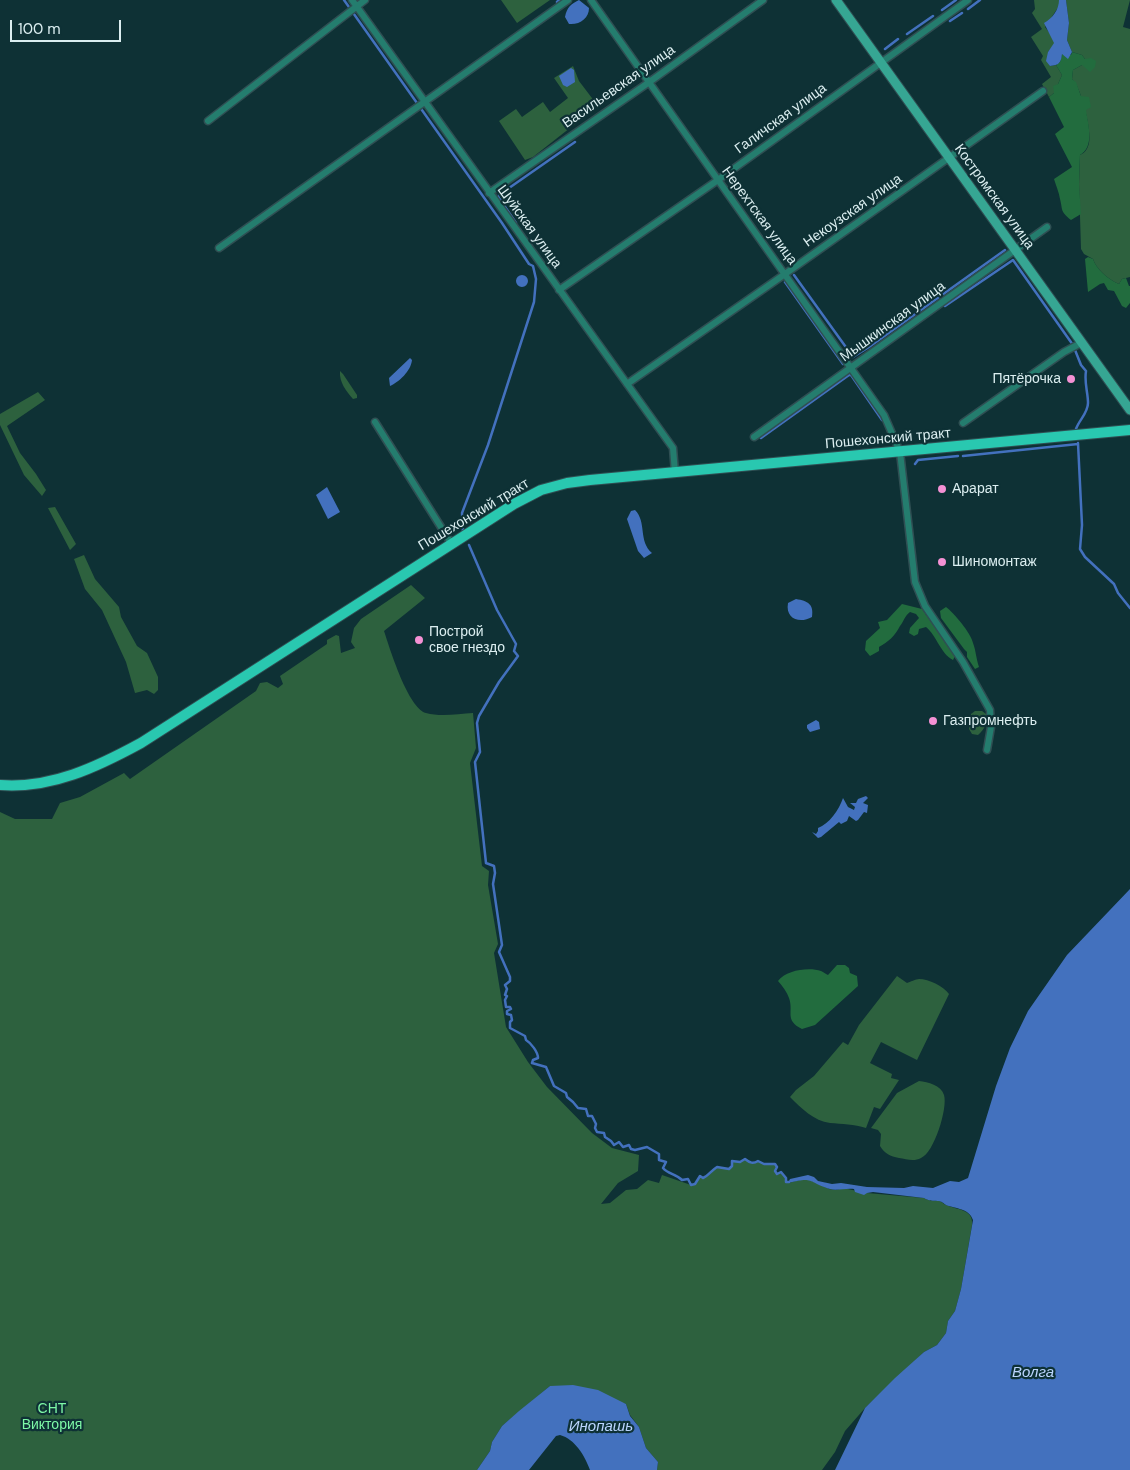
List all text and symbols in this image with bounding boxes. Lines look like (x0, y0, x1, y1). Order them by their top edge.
scale bar (12, 10, 124, 42)
text: 100 m (18, 19, 61, 39)
street label: Васильевская улица (560, 42, 678, 132)
street label: Галичская улица (732, 80, 830, 158)
street label: Костромская улица (950, 141, 1038, 253)
street label: Нерехтская улица (718, 164, 800, 268)
street label: Некоузская улица (801, 171, 905, 251)
street label: Шуйская улица (493, 182, 565, 272)
street label: Мышкинская улица (837, 278, 949, 366)
place label: Пятёрочка (992, 371, 1061, 387)
marker: Пятёрочка (1065, 373, 1077, 385)
street label: Пошехонский тракт (824, 425, 952, 453)
street label: Пошехонский тракт (416, 475, 532, 555)
place label: Арарат (952, 481, 999, 497)
marker: Арарат (936, 483, 948, 495)
place label: Шиномонтаж (952, 554, 1037, 570)
marker: Шиномонтаж (936, 556, 948, 568)
place label: Построй свое гнездо (429, 624, 505, 656)
marker: Построй свое гнездо (413, 634, 425, 646)
place label: Газпромнефть (943, 713, 1037, 729)
marker: Газпромнефть (927, 715, 939, 727)
water label: Волга (1012, 1364, 1054, 1382)
park label: СНТ Виктория (22, 1401, 82, 1434)
water label: Инопашь (569, 1418, 633, 1436)

